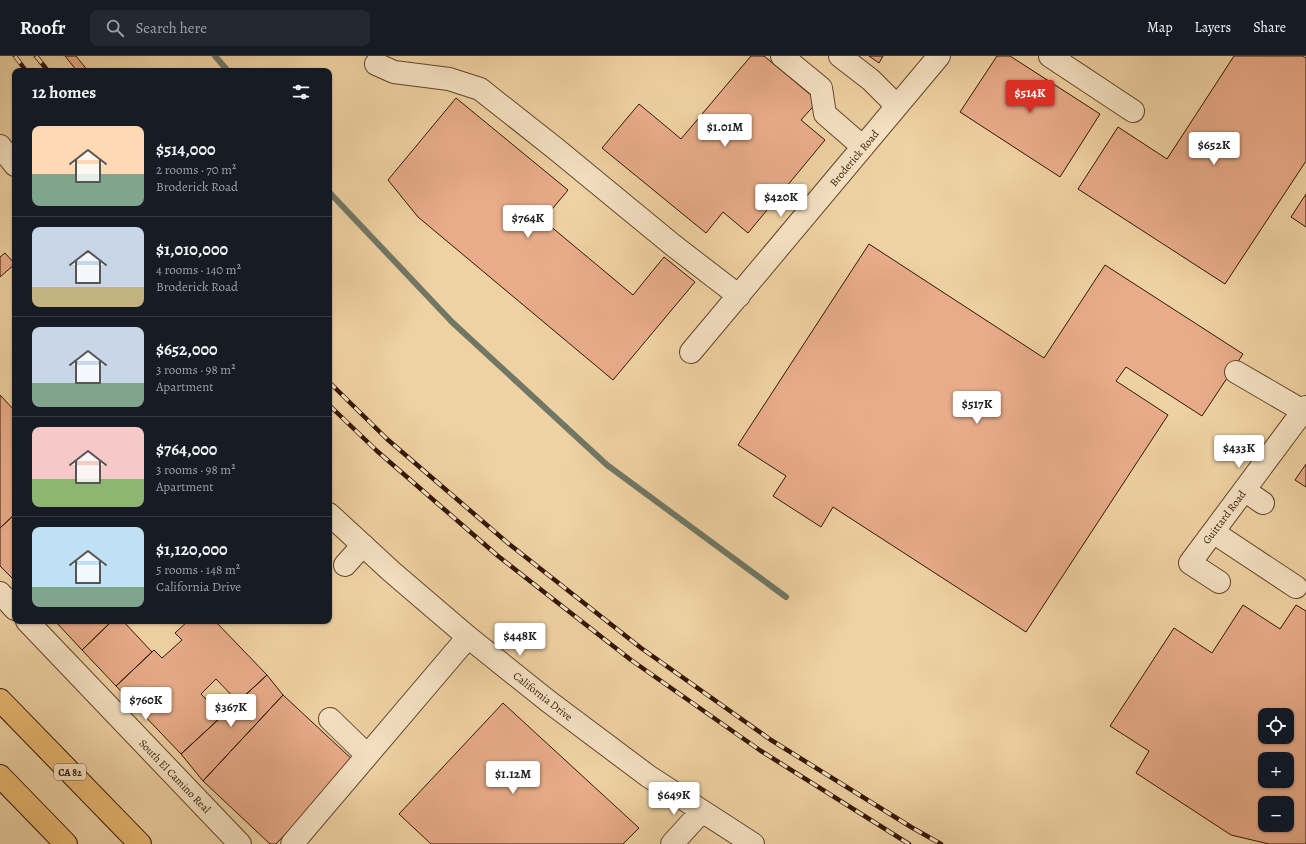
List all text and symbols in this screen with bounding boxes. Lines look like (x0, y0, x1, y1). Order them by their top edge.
search box (90, 10, 370, 46)
text: Roofr (20, 15, 66, 41)
icon: search (104, 17, 126, 39)
text: Search here (136, 18, 207, 38)
text: Map (1147, 18, 1173, 37)
text: Layers (1195, 18, 1231, 37)
text: Share (1253, 18, 1286, 37)
pin: $514K (1002, 80, 1058, 114)
text: 12 homes (32, 81, 96, 104)
icon: filters (290, 81, 312, 103)
text: $514K (1015, 84, 1045, 101)
pin: $1.01M (692, 114, 758, 148)
text: $1.01M (707, 118, 743, 135)
street label: Broderick Road (826, 127, 882, 190)
pin: $652K (1186, 132, 1242, 166)
text: $652K (1198, 136, 1230, 153)
text: $514,000 (156, 138, 215, 161)
icon: home (64, 142, 112, 190)
text: 2 rooms · 70 m² (156, 161, 236, 178)
text: Broderick Road (156, 178, 238, 195)
pin: $420K (753, 184, 809, 218)
text: $420K (764, 188, 798, 205)
pin: $764K (500, 205, 556, 239)
text: $764K (512, 209, 544, 226)
text: $1,010,000 (156, 238, 228, 261)
icon: home (64, 243, 112, 291)
text: 4 rooms · 140 m² (156, 261, 241, 278)
text: Broderick Road (156, 278, 238, 295)
text: $652,000 (156, 338, 218, 361)
icon: home (64, 343, 112, 391)
text: 3 rooms · 98 m² (156, 361, 235, 378)
text: Apartment (156, 378, 214, 395)
pin: $517K (949, 391, 1005, 425)
text: $517K (962, 395, 992, 412)
pin: $433K (1211, 435, 1267, 469)
text: $764,000 (156, 438, 217, 461)
text: $433K (1223, 439, 1255, 456)
icon: home (64, 443, 112, 491)
text: 3 rooms · 98 m² (156, 461, 235, 478)
text: Apartment (156, 478, 214, 495)
street label: Guittard Road (1199, 487, 1250, 547)
text: $1,120,000 (156, 538, 228, 561)
icon: home (64, 543, 112, 591)
text: 5 rooms · 148 m² (156, 561, 240, 578)
text: California Drive (156, 578, 241, 595)
pin: $448K (492, 623, 548, 657)
text: $448K (503, 627, 537, 644)
street label: California Drive (510, 668, 576, 725)
pin: $760K (118, 687, 174, 721)
text: $760K (130, 691, 162, 708)
pin: $367K (203, 694, 259, 728)
text: $367K (215, 698, 247, 715)
map controls (1258, 708, 1294, 832)
button: locate (1258, 708, 1294, 744)
street label: South El Camino Real (135, 736, 214, 817)
button: + (1258, 752, 1294, 788)
pin: $1.12M (480, 761, 546, 795)
road number: CA 82 (54, 764, 86, 780)
text: $1.12M (495, 765, 531, 782)
pin: $649K (646, 782, 702, 816)
text: $649K (658, 786, 690, 803)
button: − (1258, 796, 1294, 832)

